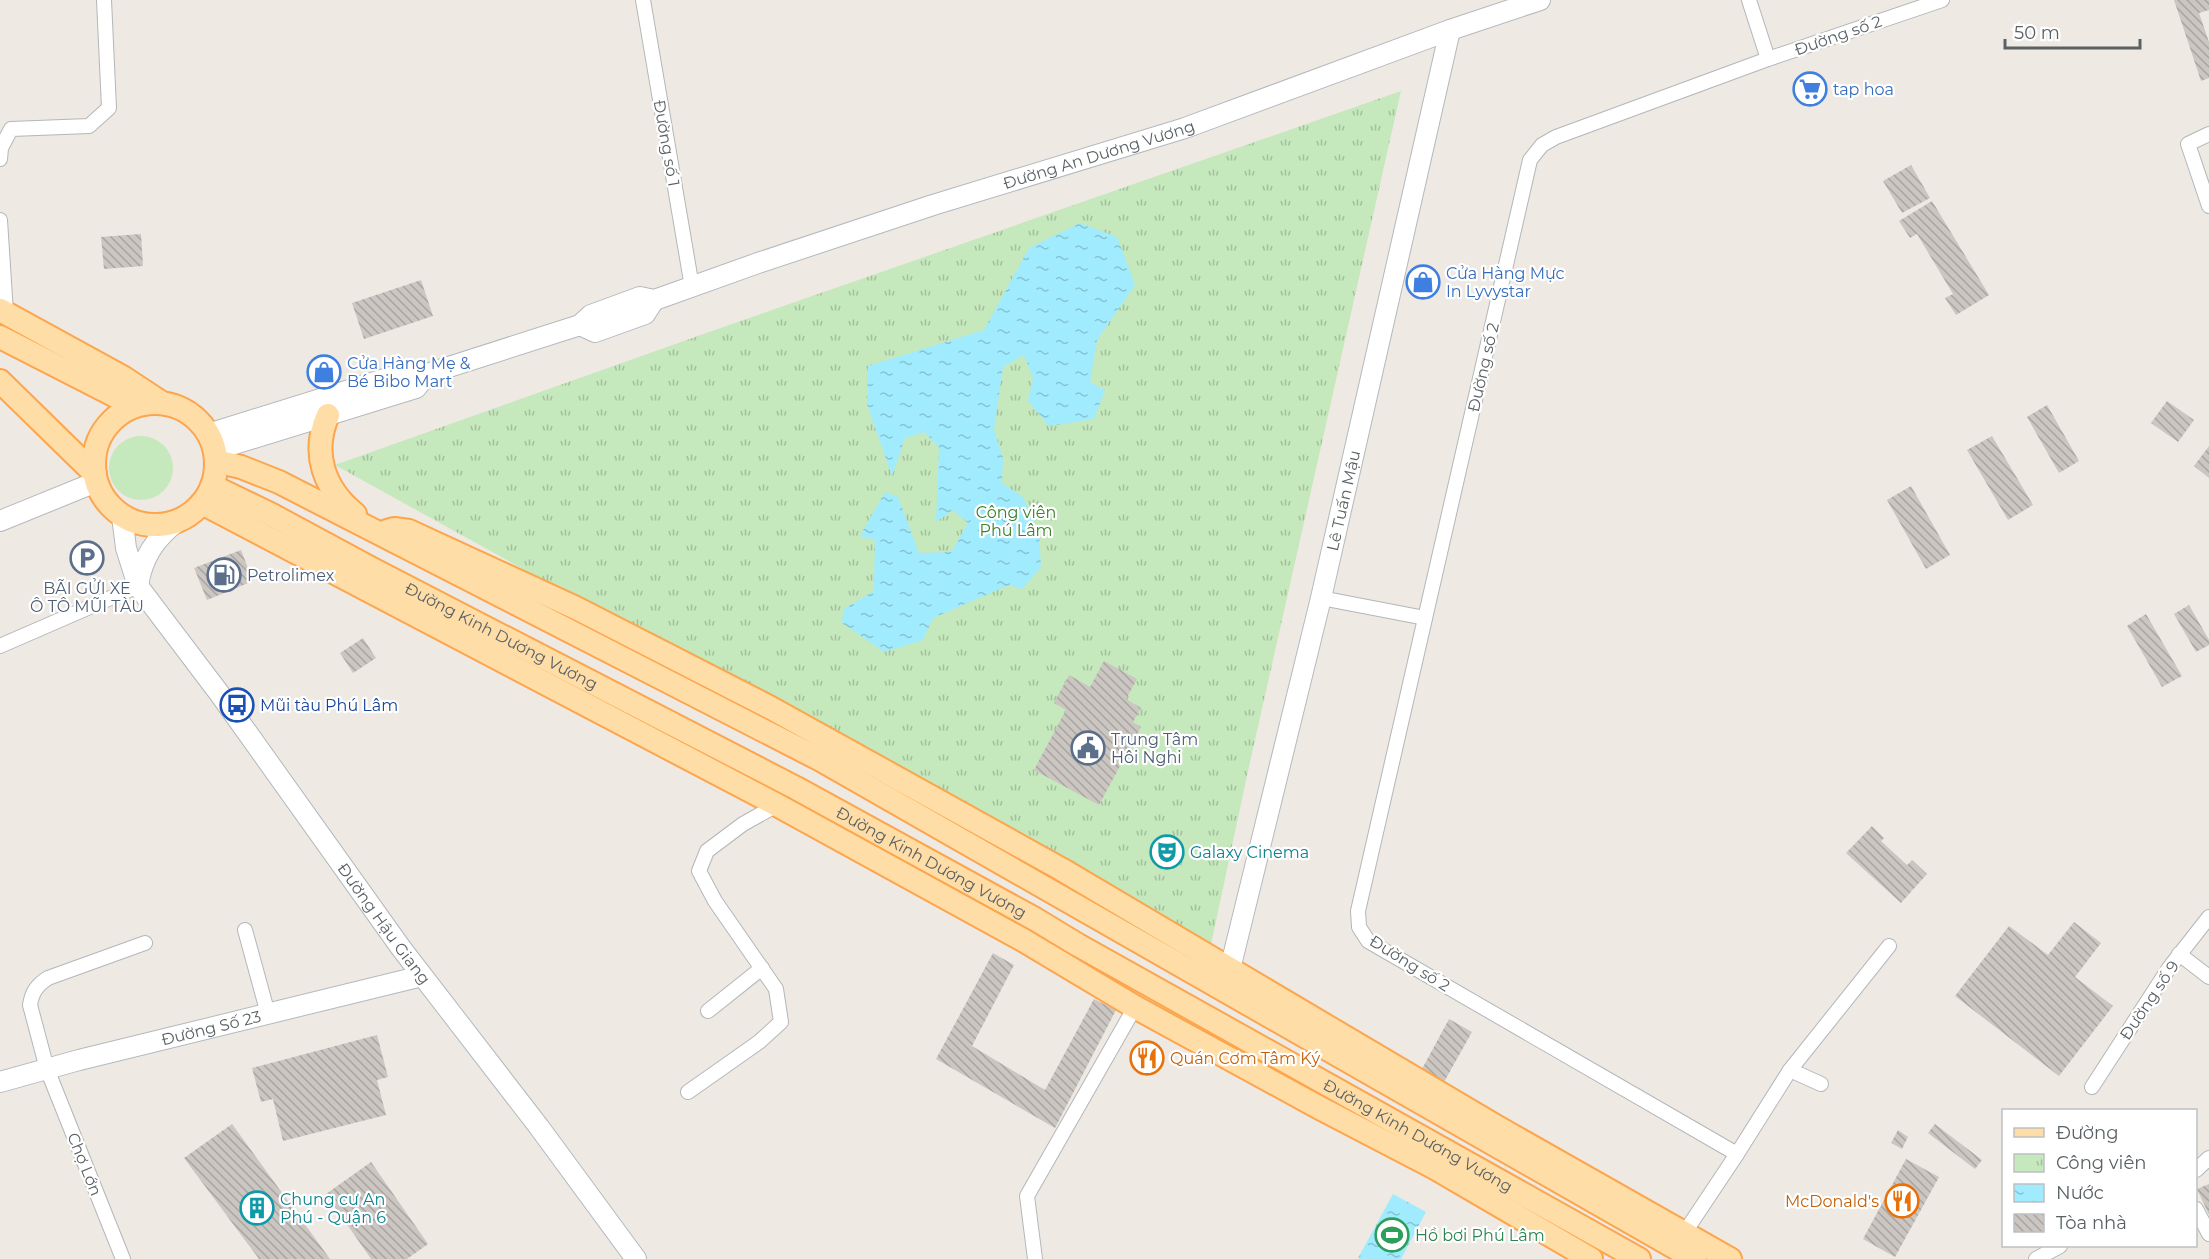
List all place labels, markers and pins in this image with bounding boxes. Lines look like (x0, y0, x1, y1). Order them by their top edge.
supermarket icon: tap hoa (1792, 71, 1828, 107)
place label: tap hoa (1833, 80, 1894, 99)
shop icon: Cửa Hàng Mực In Lyvystar (1405, 264, 1441, 300)
place label: Cửa Hàng Mực In Lyvystar (1446, 264, 1565, 301)
shop icon: Cửa Hàng Mẹ & Bé Bibo Mart (306, 354, 342, 390)
place label: Cửa Hàng Mẹ & Bé Bibo Mart (347, 354, 471, 391)
parking icon: BÃI GỬI XE Ô TÔ MŨI TÀU (69, 540, 105, 576)
fuel station icon: Petrolimex (206, 557, 242, 593)
place label: Petrolimex (247, 566, 335, 585)
place label: BÃI GỬI XE Ô TÔ MŨI TÀU (30, 578, 144, 616)
bus stop icon: Mũi tàu Phú Lâm (219, 687, 255, 723)
place label: Mũi tàu Phú Lâm (260, 696, 398, 715)
public building icon: Trung Tâm Hôi Nghi (1070, 730, 1106, 766)
place label: Trung Tâm Hôi Nghi (1111, 730, 1198, 767)
theatre icon: Galaxy Cinema (1149, 834, 1185, 870)
place label: Galaxy Cinema (1190, 843, 1309, 862)
restaurant icon: Quán Cơm Tâm Ký (1129, 1040, 1165, 1076)
place label: Quán Cơm Tâm Ký (1170, 1049, 1321, 1068)
restaurant icon: McDonald's (1884, 1183, 1920, 1219)
building icon: Chung cư An Phú - Quận 6 (239, 1190, 275, 1226)
place label: Chung cư An Phú - Quận 6 (280, 1190, 386, 1227)
place label: McDonald's (1785, 1192, 1879, 1211)
sports icon: Hồ bơi Phú Lâm (1374, 1217, 1410, 1253)
place label: Hồ bơi Phú Lâm (1415, 1226, 1545, 1245)

